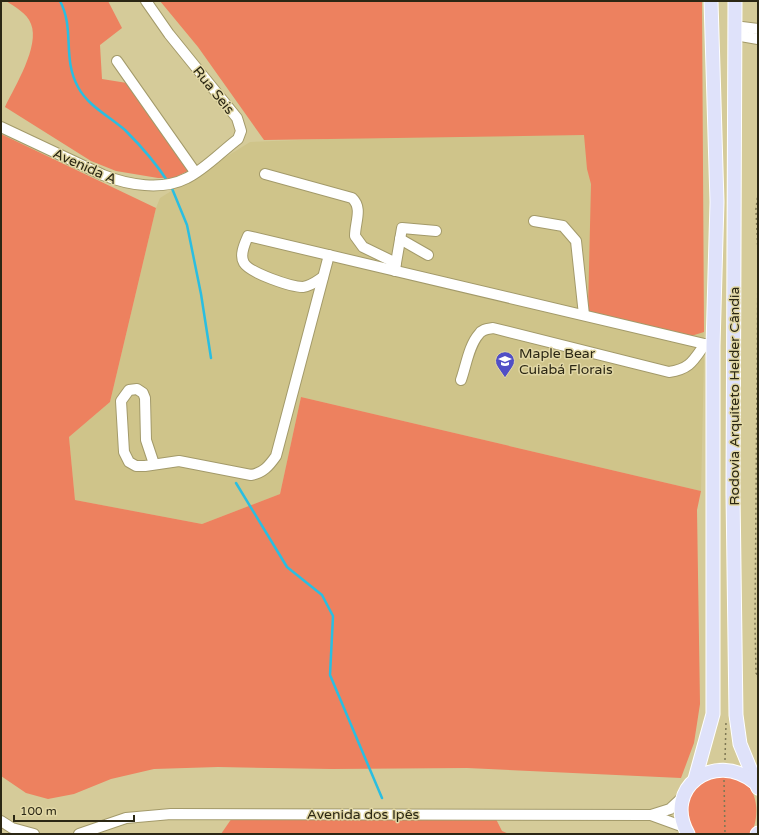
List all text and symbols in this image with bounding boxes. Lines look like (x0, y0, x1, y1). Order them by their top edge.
street label: Rua Seis (189, 63, 238, 118)
street label: Avenida A (50, 145, 119, 188)
street label: Rodovia Arquiteto Helder Cândia (726, 287, 743, 505)
place label: Maple Bear Cuiabá Florais (519, 345, 613, 378)
school or university icon: Maple Bear Cuiabá Florais (494, 350, 516, 378)
scale bar (14, 797, 134, 823)
text: 100 m (20, 804, 57, 818)
street label: Avenida dos Ipês (307, 806, 420, 823)

